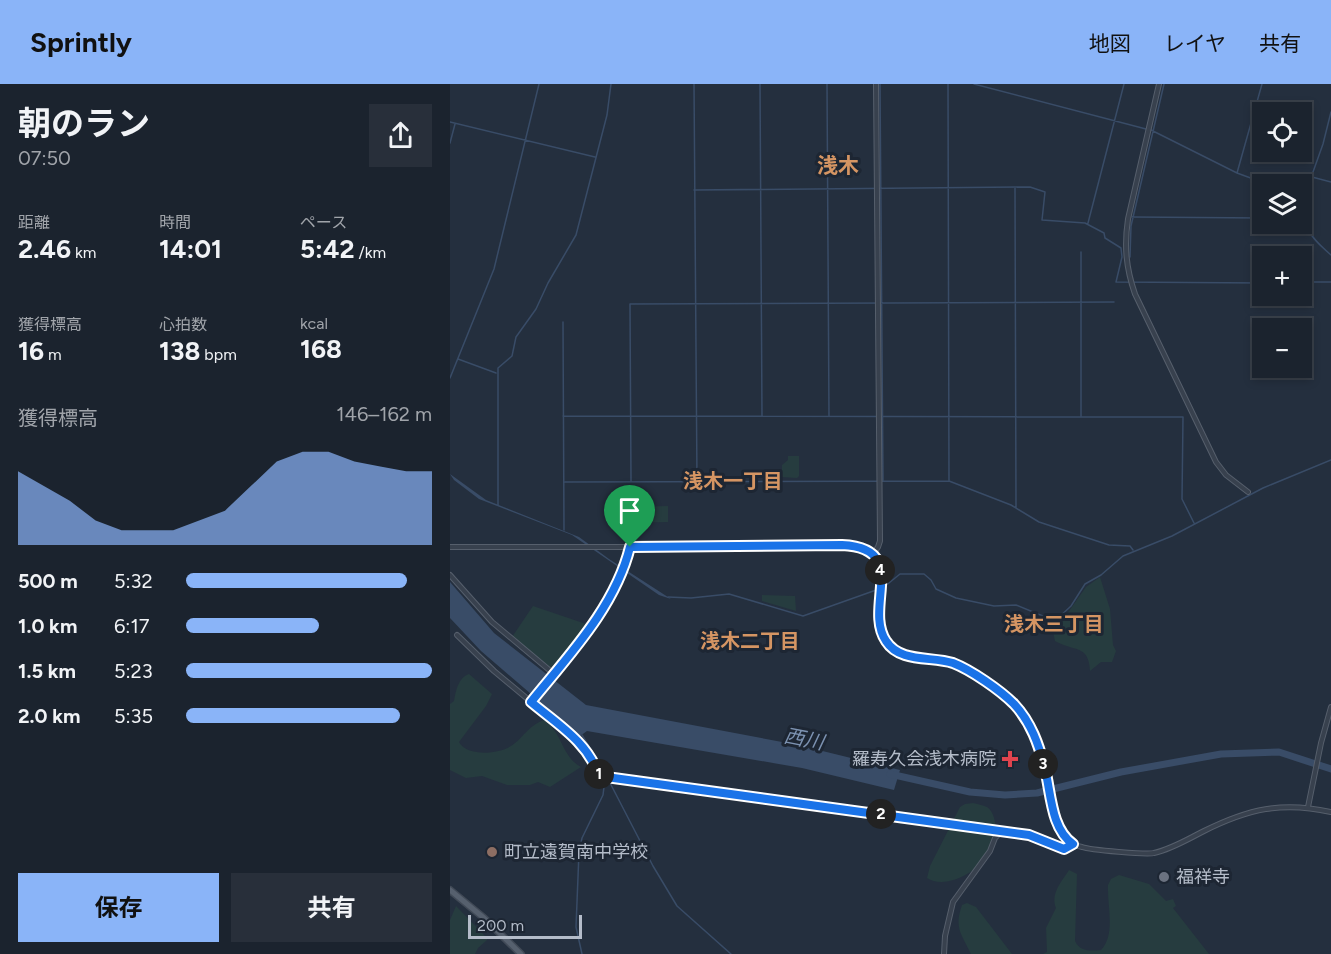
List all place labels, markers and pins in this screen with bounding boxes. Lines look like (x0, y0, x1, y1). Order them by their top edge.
pin (604, 485, 655, 547)
pin: 4 (865, 555, 895, 585)
place label: 羅寿久会浅木病院 (852, 748, 996, 770)
pin: 3 (1028, 749, 1058, 779)
marker: 羅寿久会浅木病院 (1001, 750, 1019, 768)
pin: 1 (584, 759, 614, 789)
pin: 2 (866, 799, 896, 829)
place label: 町立遠賀南中学校 (504, 841, 648, 863)
marker: 町立遠賀南中学校 (485, 845, 499, 859)
place label: 福祥寺 (1176, 866, 1230, 888)
marker: 福祥寺 (1157, 870, 1171, 884)

